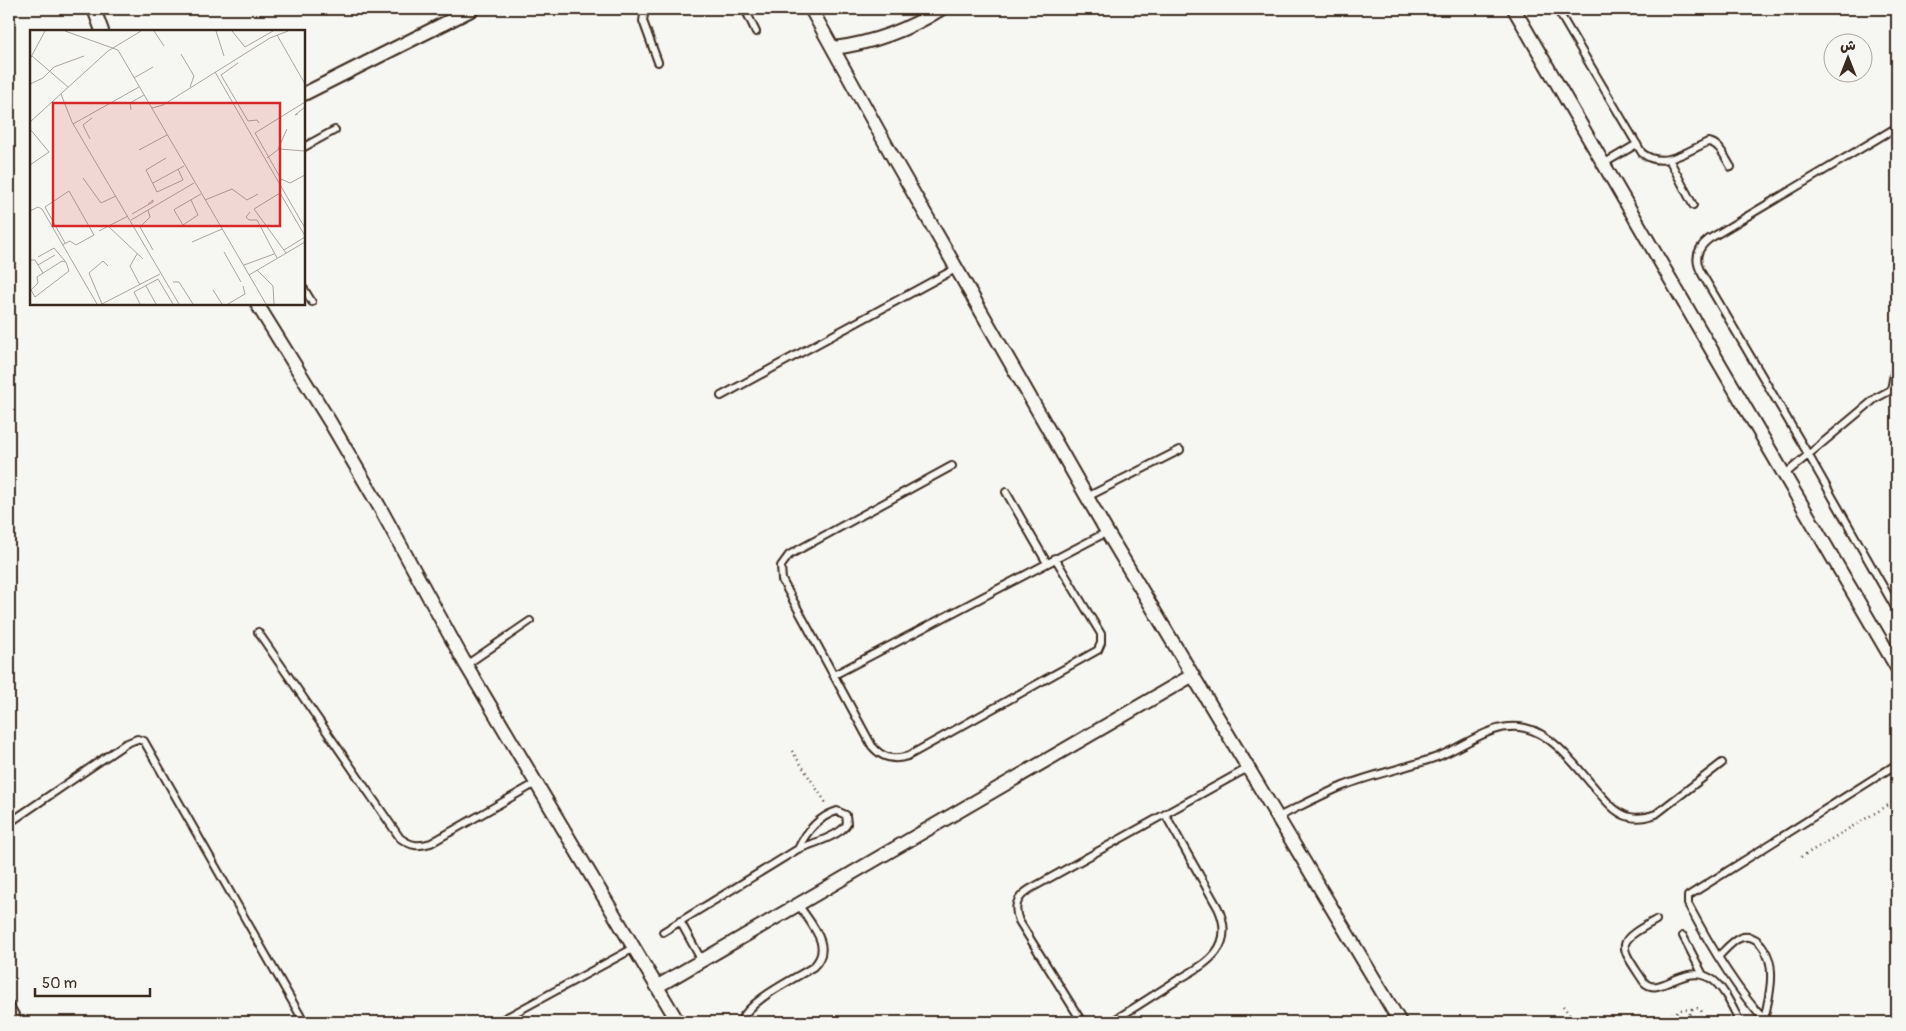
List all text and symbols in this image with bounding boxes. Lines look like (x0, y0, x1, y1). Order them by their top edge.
inset map (30, 30, 305, 305)
north arrow (1824, 32, 1874, 82)
text: ش (1840, 37, 1856, 54)
scale bar (35, 966, 150, 998)
text: 50 m (42, 974, 77, 993)

